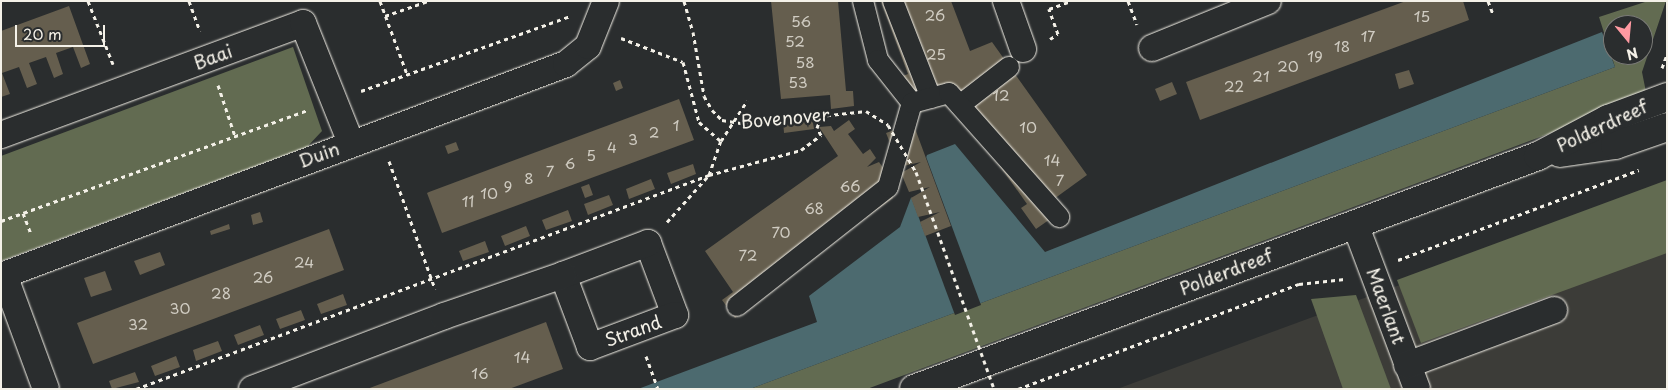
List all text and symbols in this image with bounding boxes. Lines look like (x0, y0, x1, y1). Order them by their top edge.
house number: 26 (925, 6, 945, 24)
house number: 15 (1414, 7, 1430, 25)
house number: 56 (791, 12, 811, 30)
scale bar (18, 15, 108, 47)
north arrow (1603, 15, 1653, 65)
text: 20 m (23, 22, 62, 45)
house number: 17 (1361, 27, 1375, 45)
house number: 52 (785, 32, 805, 50)
house number: 18 (1334, 37, 1350, 55)
street label: Baai (191, 40, 235, 74)
text: N (1624, 42, 1641, 66)
house number: 25 (926, 45, 946, 63)
house number: 19 (1307, 47, 1323, 65)
house number: 58 (795, 53, 815, 71)
house number: 20 (1277, 57, 1299, 75)
house number: 21 (1252, 67, 1270, 85)
house number: 53 (788, 73, 808, 91)
house number: 22 (1224, 77, 1244, 95)
house number: 12 (992, 86, 1010, 104)
street label: Polderdreef (1553, 96, 1651, 156)
street label: Bovenover (740, 103, 830, 133)
house number: 1 (673, 116, 679, 134)
house number: 10 (1019, 118, 1037, 136)
house number: 2 (649, 123, 659, 141)
house number: 3 (628, 130, 638, 148)
street label: Duin (296, 138, 342, 172)
house number: 4 (607, 138, 617, 156)
house number: 5 (586, 146, 596, 164)
house number: 14 (1044, 151, 1060, 169)
house number: 6 (565, 154, 575, 172)
house number: 7 (546, 162, 554, 180)
house number: 8 (524, 169, 534, 187)
house number: 7 (1056, 171, 1064, 189)
house number: 9 (504, 177, 512, 195)
house number: 66 (840, 177, 860, 195)
house number: 10 (480, 184, 498, 202)
house number: 11 (462, 192, 474, 210)
house number: 68 (804, 199, 824, 217)
house number: 70 (771, 223, 791, 241)
street label: Polderdreef (1176, 244, 1276, 300)
house number: 72 (739, 246, 757, 264)
house number: 24 (294, 253, 314, 271)
street label: Maerlant (1362, 265, 1410, 347)
house number: 26 (253, 268, 273, 286)
house number: 28 (211, 284, 231, 302)
house number: 30 (170, 299, 190, 317)
street label: Strand (602, 311, 664, 351)
house number: 32 (128, 315, 148, 333)
house number: 14 (514, 348, 530, 366)
house number: 16 (471, 364, 489, 382)

